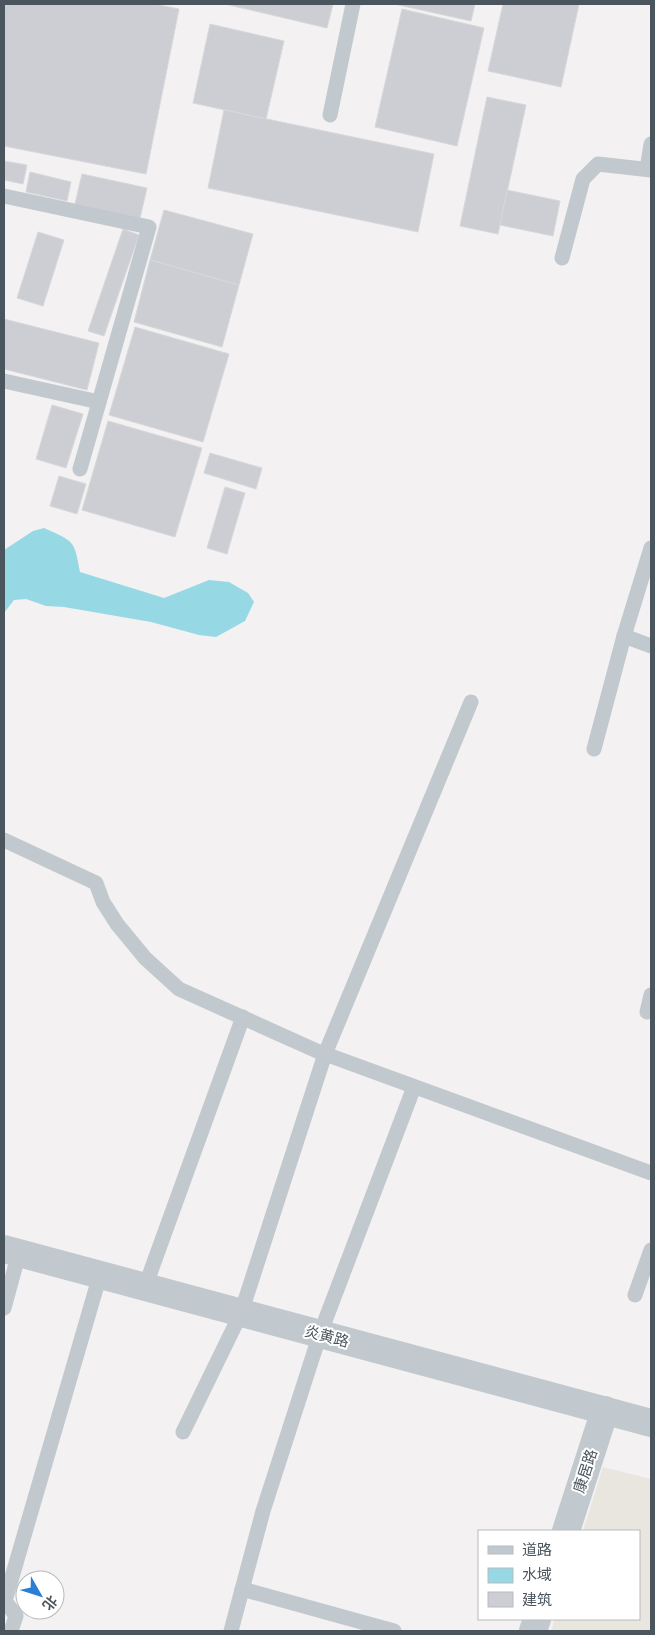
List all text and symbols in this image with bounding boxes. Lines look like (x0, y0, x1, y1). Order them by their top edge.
street label: 炎黄路 (303, 1321, 351, 1351)
street label: 康居路 (569, 1447, 601, 1495)
legend (478, 1530, 640, 1620)
text: 道路 (522, 1540, 552, 1559)
text: 水域 (522, 1565, 552, 1584)
north arrow (15, 1570, 65, 1620)
text: 建筑 (522, 1590, 552, 1609)
text: 北 (39, 1592, 62, 1614)

